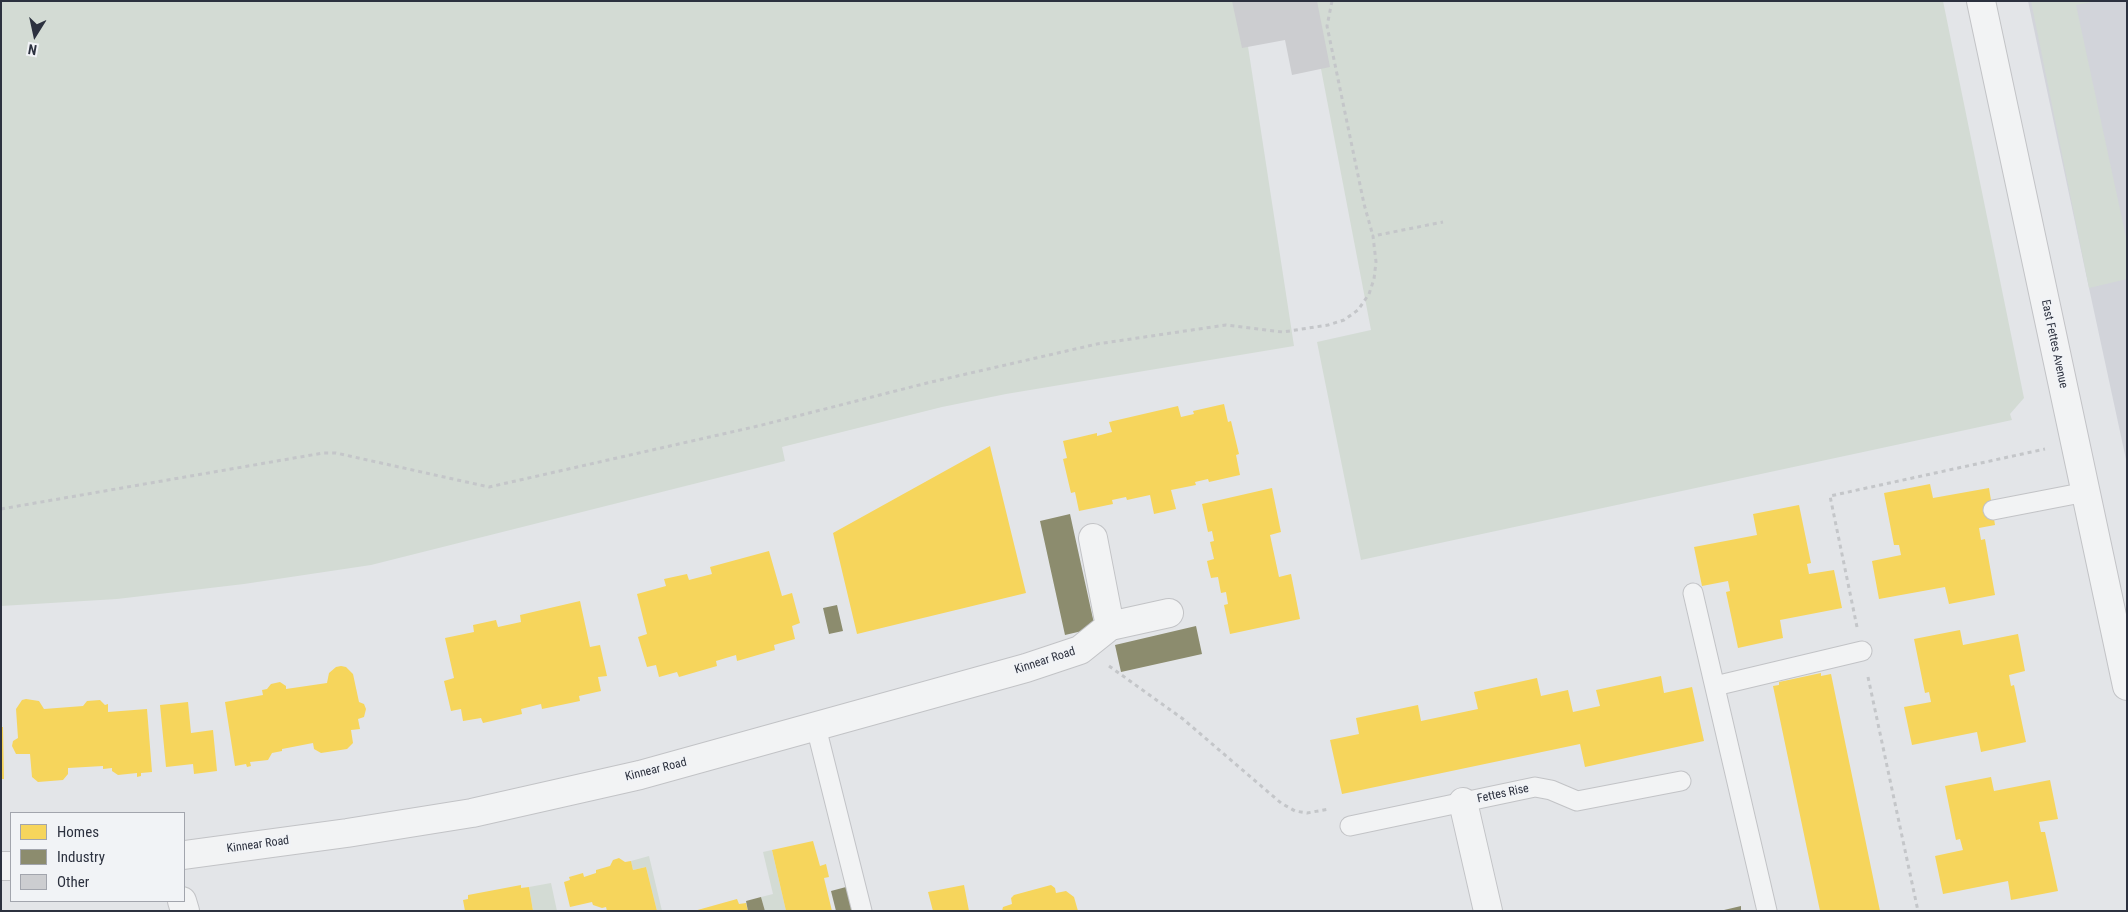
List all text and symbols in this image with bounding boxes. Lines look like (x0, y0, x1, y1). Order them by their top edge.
north arrow (10, 10, 60, 60)
text: N (27, 41, 38, 58)
street label: East Fettes Avenue (2038, 298, 2070, 390)
street label: Kinnear Road (1013, 644, 1077, 678)
street label: Kinnear Road (624, 755, 688, 785)
street label: Fettes Rise (1476, 782, 1530, 806)
legend (10, 812, 185, 902)
text: Homes (57, 823, 99, 841)
street label: Kinnear Road (226, 833, 290, 857)
text: Industry (57, 848, 105, 866)
text: Other (57, 873, 89, 891)

